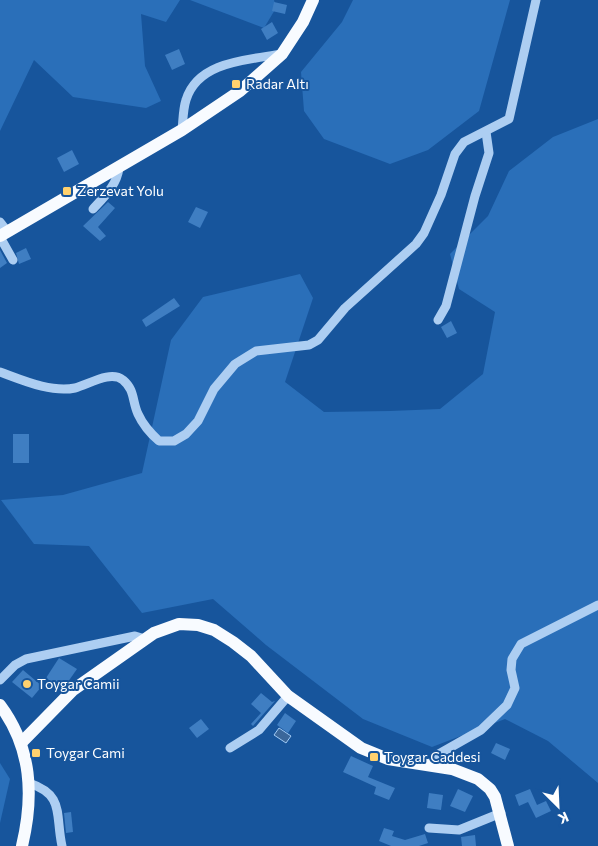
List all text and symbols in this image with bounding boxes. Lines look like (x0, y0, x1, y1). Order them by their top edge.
place label: Radar Altı (246, 75, 309, 92)
marker: Radar Altı (230, 78, 242, 90)
place label: Zerzevat Yolu (77, 182, 164, 199)
marker: Zerzevat Yolu (61, 185, 73, 197)
place label: Toygar Camii (37, 675, 119, 692)
marker: Toygar Camii (21, 678, 33, 690)
place label: Toygar Cami (46, 744, 125, 761)
marker: Toygar Cami (30, 747, 42, 759)
place label: Toygar Caddesi (384, 748, 481, 765)
marker: Toygar Caddesi (368, 751, 380, 763)
north arrow (533, 781, 583, 831)
text: K (555, 809, 571, 828)

